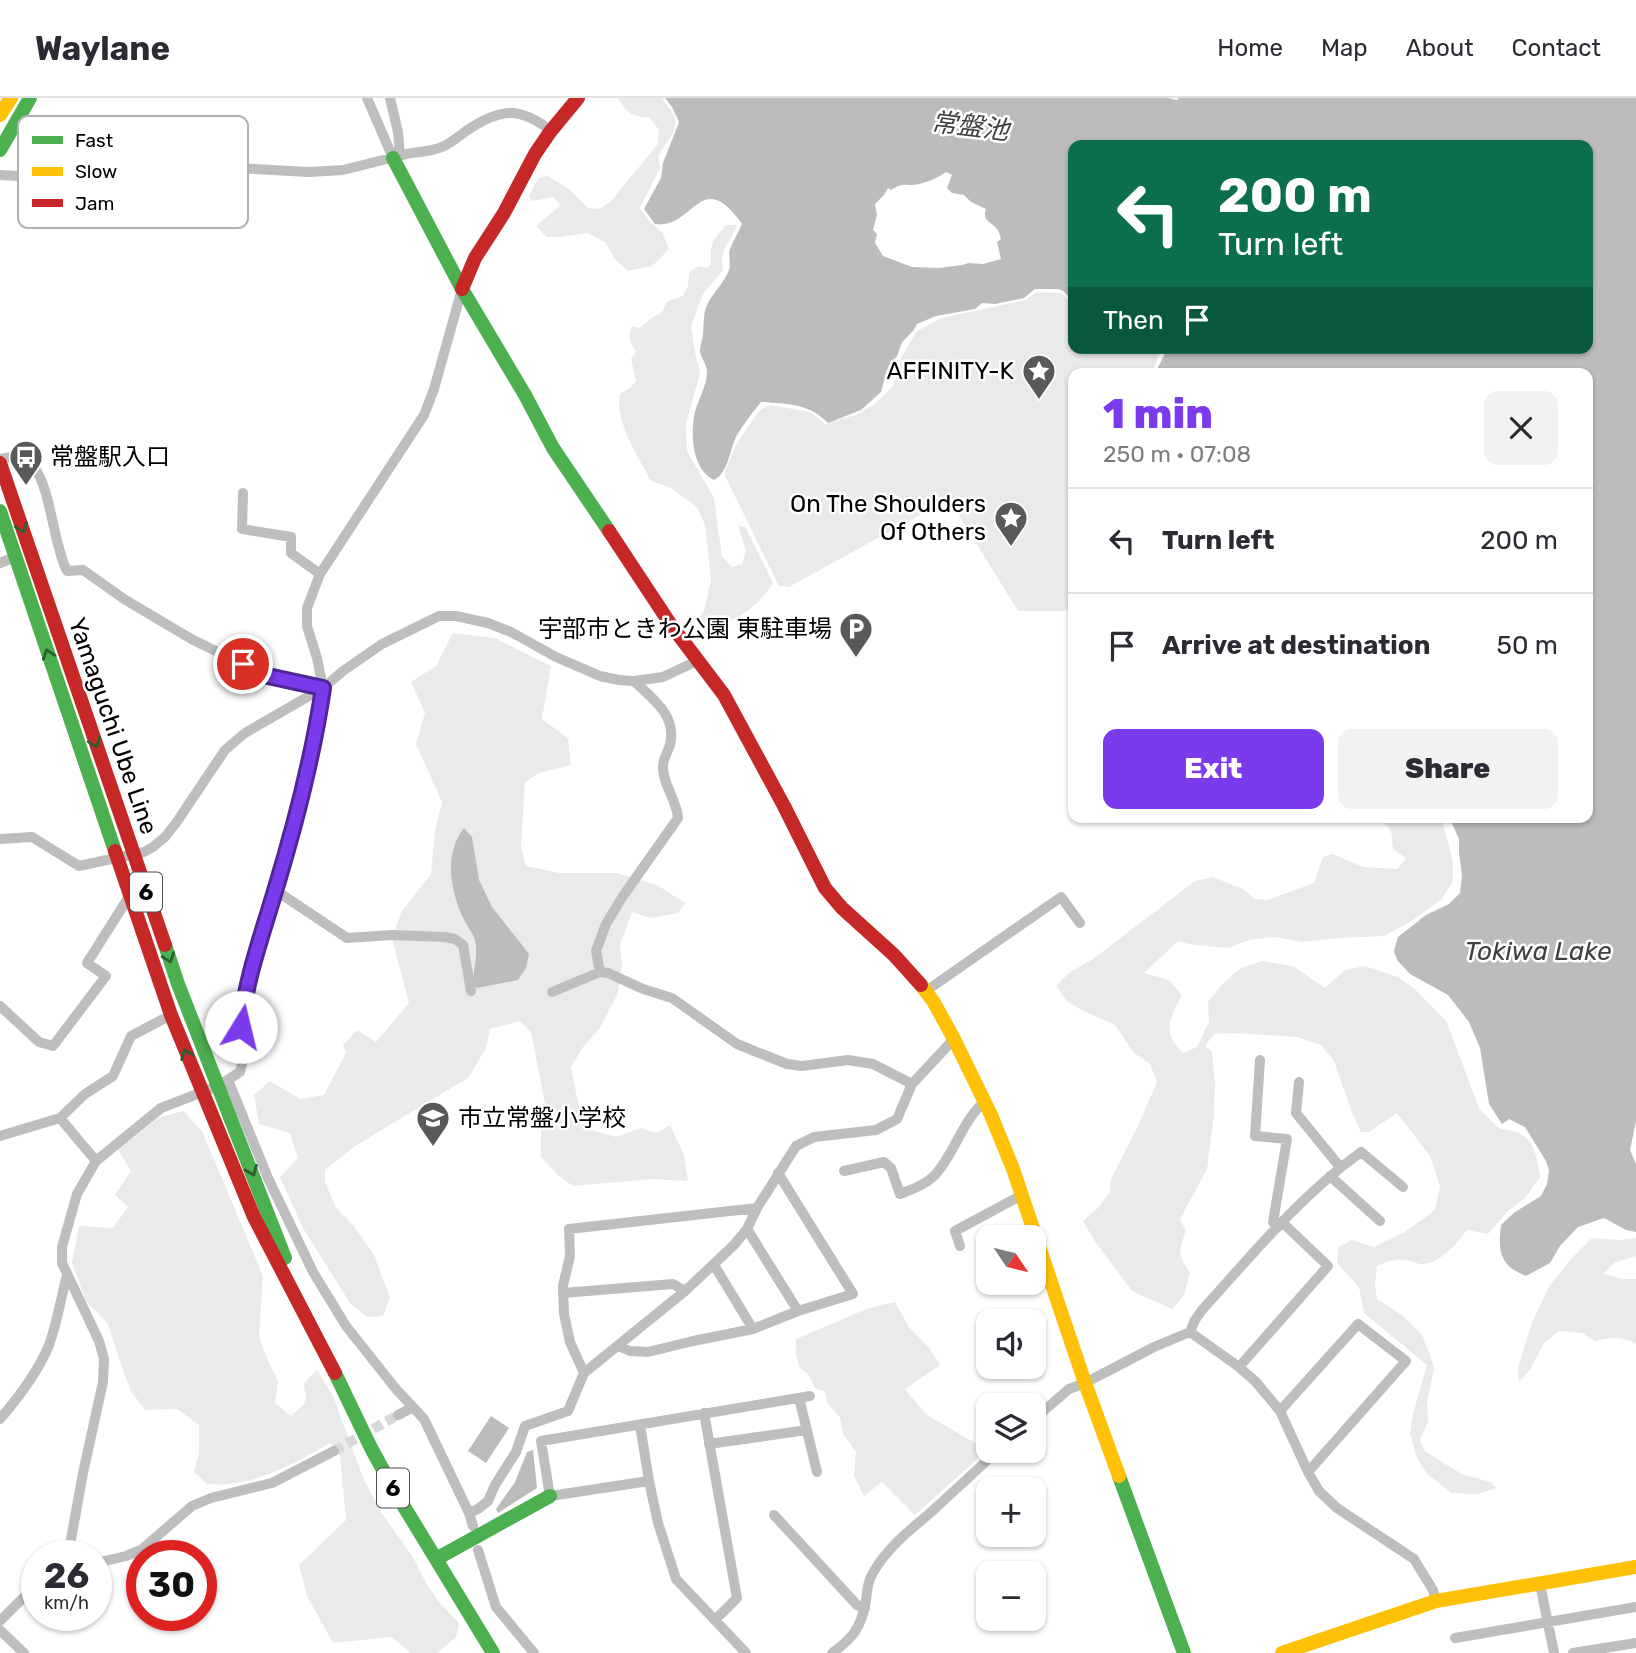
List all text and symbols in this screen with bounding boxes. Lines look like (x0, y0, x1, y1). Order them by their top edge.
text: Waylane (35, 29, 170, 68)
text: Home (1217, 34, 1283, 62)
text: Map (1321, 34, 1368, 62)
text: About (1406, 34, 1474, 62)
text: Contact (1512, 34, 1601, 62)
water label: 常盤池 (929, 106, 1014, 147)
legend (18, 116, 248, 228)
text: Fast (75, 129, 114, 152)
text: Slow (75, 160, 117, 183)
text: 200 m (1218, 166, 1372, 224)
icon: left (1103, 168, 1194, 259)
text: Jam (75, 192, 114, 215)
text: Turn left (1218, 225, 1343, 263)
icon: arrive (1178, 301, 1216, 339)
text: Then (1103, 305, 1164, 336)
place icon: AFFINITY-K (1020, 352, 1058, 401)
place label: AFFINITY-K (886, 357, 1015, 385)
text: 1 min (1103, 389, 1213, 439)
button: close (1484, 391, 1558, 465)
bus stop icon: 常盤駅入口 (7, 438, 45, 487)
text: 250 m · 07:08 (1103, 440, 1251, 468)
place label: 常盤駅入口 (50, 443, 170, 471)
place label: On The Shoulders Of Others (790, 490, 986, 546)
place icon: On The Shoulders Of Others (992, 499, 1030, 548)
one-way arrow (14, 521, 28, 534)
icon: left (1103, 522, 1141, 560)
text: Turn left (1162, 525, 1274, 556)
text: 200 m (1480, 525, 1558, 556)
parking icon: 宇部市ときわ公園 東駐車場 (837, 610, 875, 659)
street label: Yamaguchi Ube Line (63, 614, 163, 838)
place label: 宇部市ときわ公園 東駐車場 (538, 615, 832, 643)
icon: arrive (1103, 627, 1141, 665)
text: Arrive at destination (1162, 630, 1430, 661)
text: 50 m (1497, 630, 1558, 661)
pin (213, 634, 273, 694)
icon: arrive (224, 645, 262, 683)
one-way arrow (42, 648, 56, 660)
button: Exit (1103, 729, 1324, 809)
button: Share (1338, 729, 1558, 809)
one-way arrow (87, 737, 101, 749)
road number: 6 (130, 872, 162, 912)
water label: Tokiwa Lake (1465, 936, 1612, 967)
one-way arrow (161, 952, 175, 964)
position arrow (204, 990, 278, 1064)
one-way arrow (181, 1048, 195, 1060)
school or university icon: 市立常盤小学校 (414, 1099, 452, 1148)
place label: 市立常盤小学校 (458, 1104, 626, 1132)
one-way arrow (243, 1164, 257, 1176)
north arrow (976, 1225, 1046, 1295)
map controls (976, 1225, 1046, 1631)
button: sound (976, 1309, 1046, 1379)
button: layers (976, 1393, 1046, 1463)
road number: 6 (377, 1469, 409, 1508)
button: + (976, 1477, 1046, 1547)
speed limit sign: 30 (126, 1540, 217, 1631)
text: 26 (44, 1555, 89, 1597)
button: − (976, 1561, 1046, 1631)
text: km/h (44, 1592, 89, 1614)

